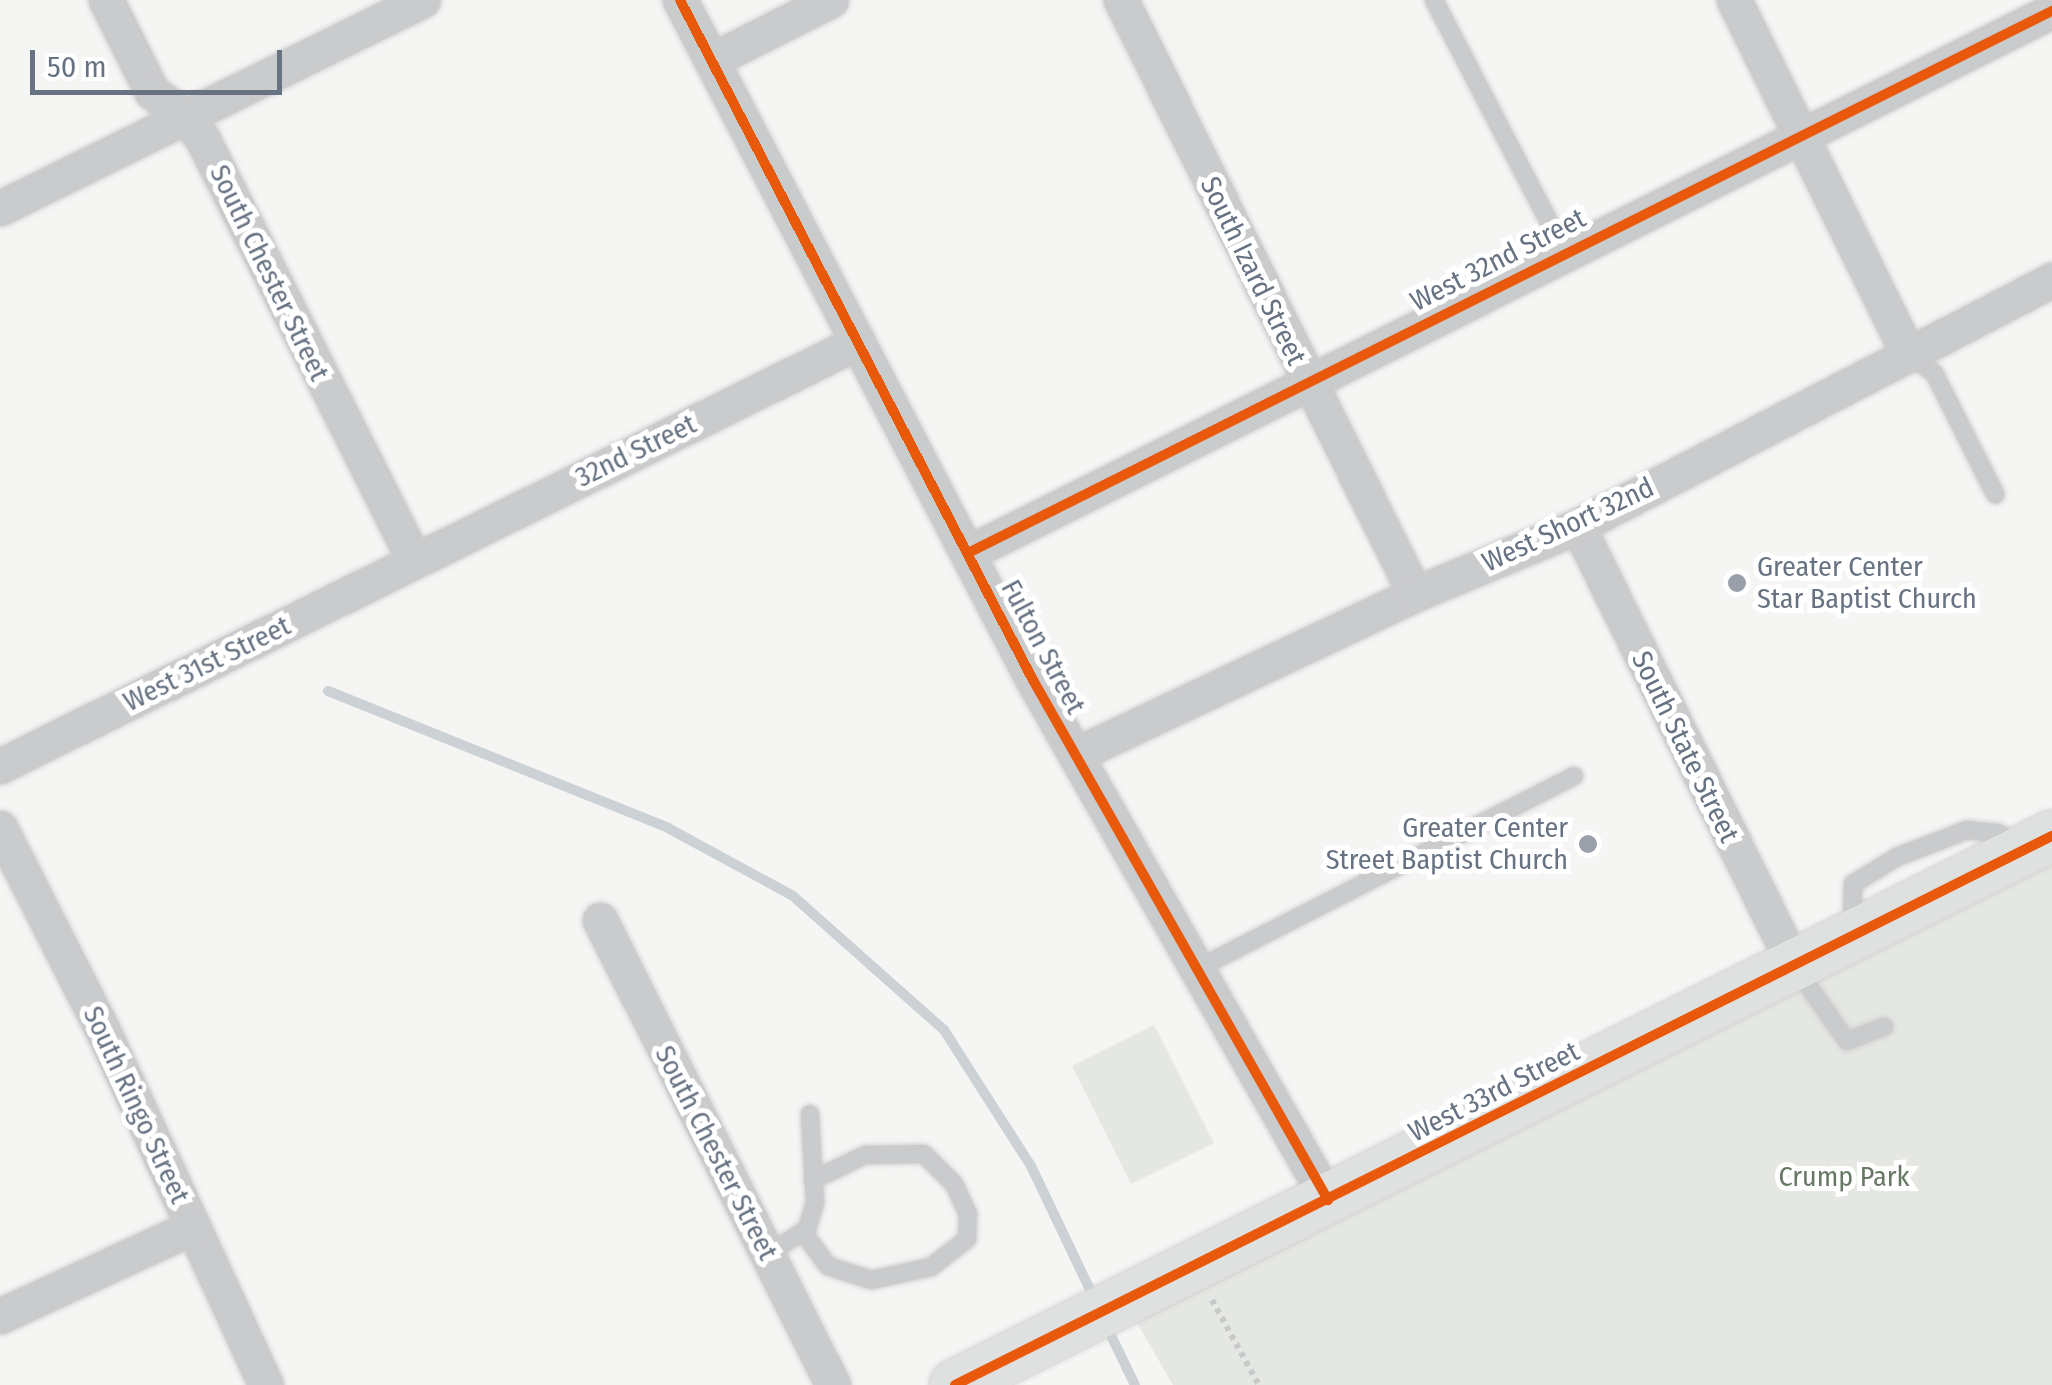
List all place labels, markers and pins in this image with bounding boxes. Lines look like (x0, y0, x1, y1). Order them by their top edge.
place label: Greater Center Star Baptist Church (1757, 550, 1977, 616)
marker: Greater Center Star Baptist Church (1726, 572, 1748, 594)
place label: Greater Center Street Baptist Church (1326, 811, 1568, 877)
marker: Greater Center Street Baptist Church (1577, 833, 1599, 855)

